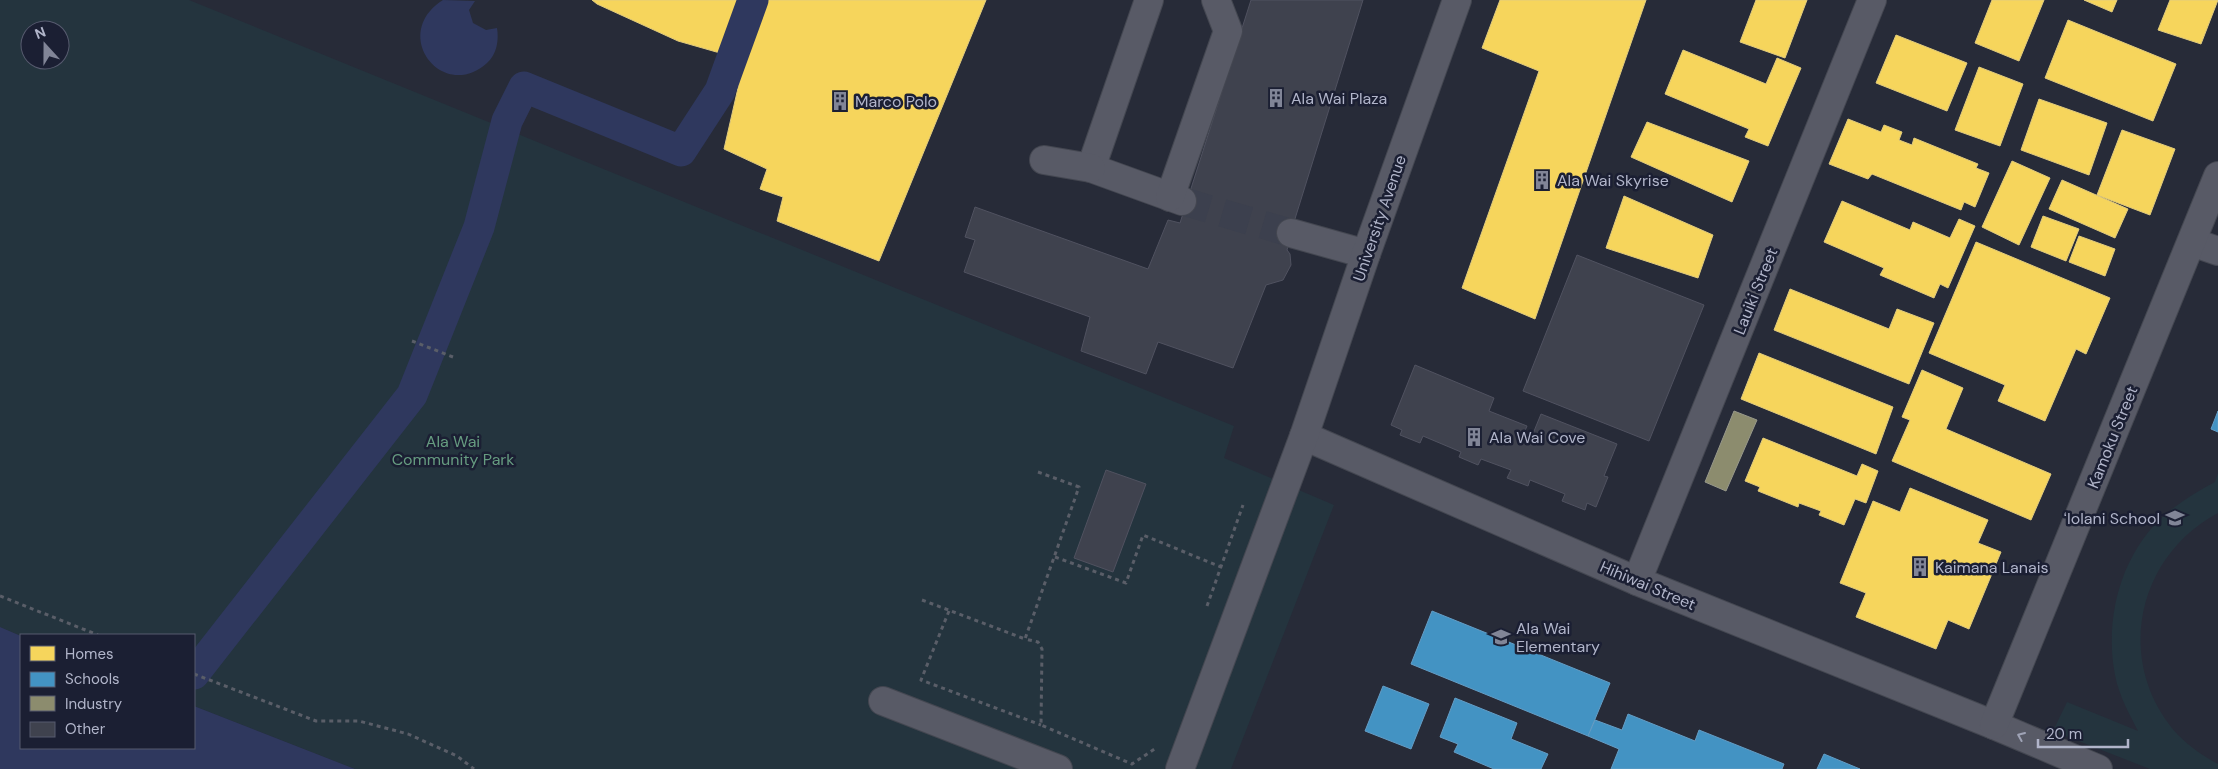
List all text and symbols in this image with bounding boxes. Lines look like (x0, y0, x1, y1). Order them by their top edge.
north arrow (20, 20, 70, 70)
text: N (32, 23, 48, 43)
building icon: Ala Wai Plaza (1265, 87, 1287, 109)
place label: Ala Wai Plaza (1291, 88, 1387, 109)
building icon: Marco Polo (829, 90, 851, 112)
place label: Marco Polo (855, 91, 937, 112)
street label: University Avenue (1348, 152, 1411, 284)
building icon: Ala Wai Skyrise (1531, 169, 1553, 191)
place label: Ala Wai Skyrise (1557, 170, 1669, 191)
street label: Lauiki Street (1729, 245, 1782, 338)
street label: Kamoku Street (2082, 383, 2142, 491)
building icon: Ala Wai Cove (1463, 426, 1485, 448)
place label: Ala Wai Cove (1489, 427, 1585, 448)
park label: Ala Wai Community Park (392, 431, 514, 470)
school or university icon: ʻIolani School (2164, 507, 2186, 529)
place label: ʻIolani School (2063, 508, 2160, 529)
street label: Hihiwai Street (1597, 556, 1699, 615)
building icon: Kaimana Lanais (1909, 556, 1931, 578)
place label: Kaimana Lanais (1935, 557, 2049, 578)
place label: Ala Wai Elementary (1516, 618, 1600, 657)
school or university icon: Ala Wai Elementary (1490, 626, 1512, 648)
legend (20, 634, 195, 749)
text: Homes (65, 644, 114, 664)
text: Schools (65, 669, 120, 689)
text: Industry (65, 694, 123, 714)
scale bar (2038, 716, 2128, 748)
text: Other (65, 719, 106, 739)
text: 20 m (2046, 724, 2082, 744)
one-way arrow (2017, 732, 2026, 743)

